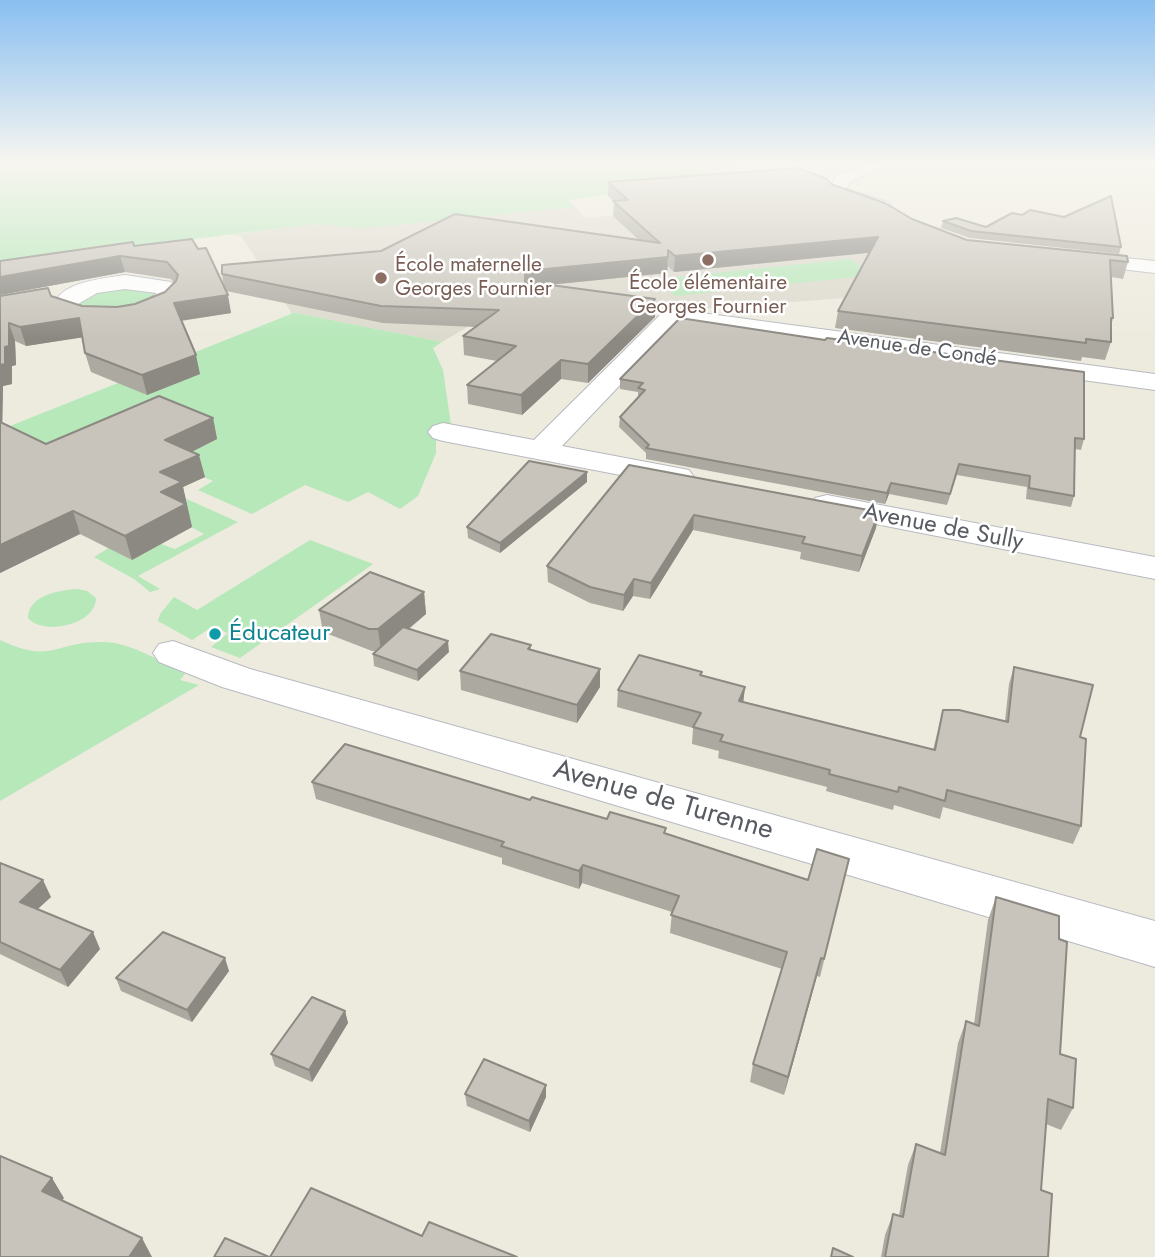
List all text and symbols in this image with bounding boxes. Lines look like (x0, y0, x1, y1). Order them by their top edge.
marker: École élémentaire Georges Fournier (700, 252, 716, 268)
place label: École maternelle Georges Fournier (395, 253, 552, 303)
marker: École maternelle Georges Fournier (373, 270, 389, 286)
place label: École élémentaire Georges Fournier (629, 271, 787, 321)
street label: Avenue de Condé (836, 325, 998, 373)
street label: Avenue de Sully (860, 498, 1026, 558)
place label: Éducateur (229, 620, 330, 648)
marker: Éducateur (207, 626, 223, 642)
street label: Avenue de Turenne (549, 754, 777, 848)

